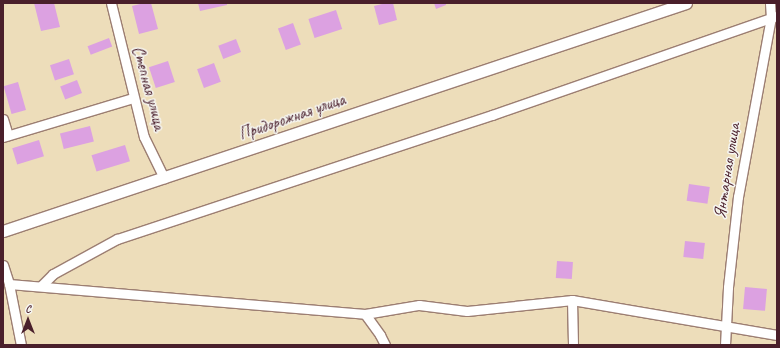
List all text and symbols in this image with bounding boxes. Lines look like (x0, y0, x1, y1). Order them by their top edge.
street label: Степная улица (128, 44, 170, 132)
street label: Придорожная улица (236, 89, 348, 145)
street label: Янтарная улица (709, 122, 745, 220)
north arrow (8, 300, 48, 340)
text: С (25, 301, 31, 315)

